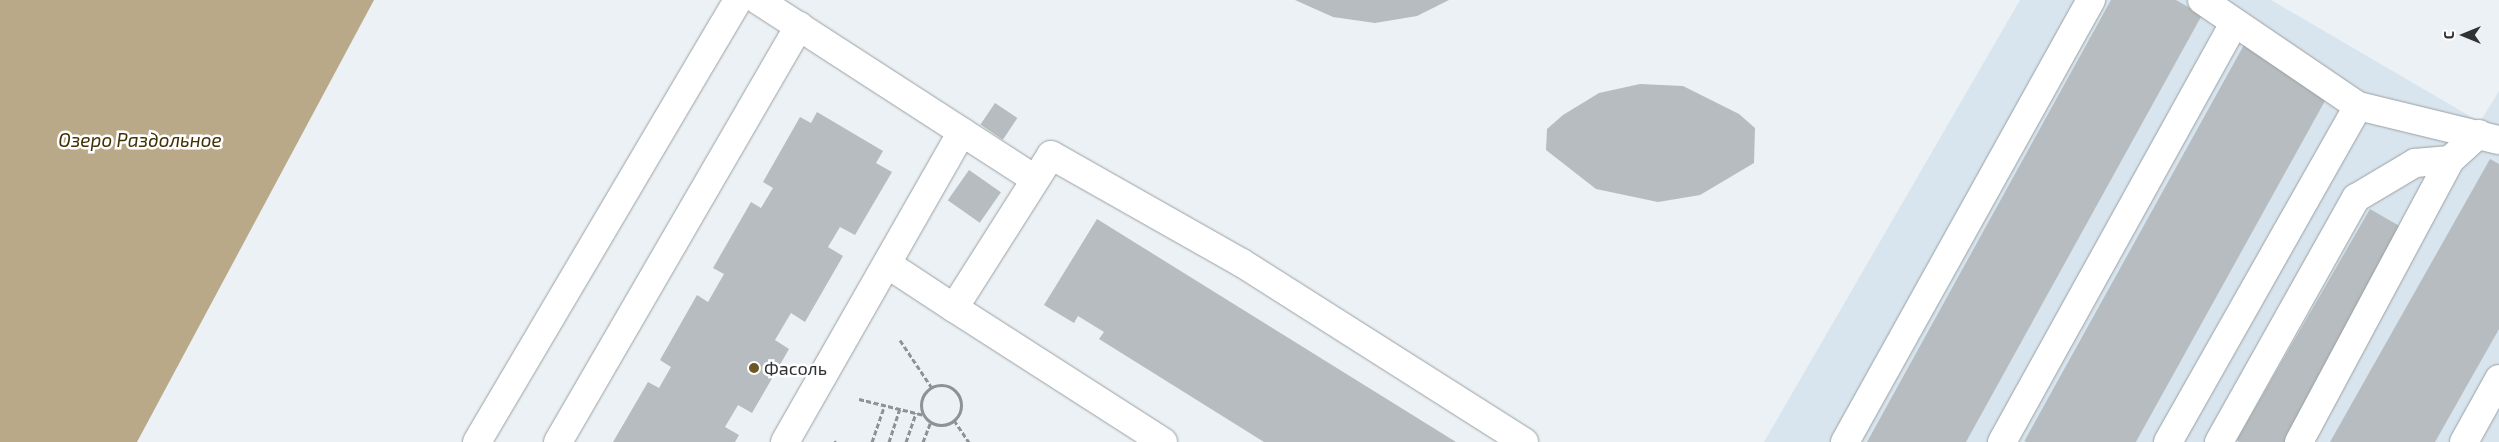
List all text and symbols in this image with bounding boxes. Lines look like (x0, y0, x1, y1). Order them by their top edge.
north arrow (2439, 10, 2489, 60)
text: С (2440, 31, 2457, 39)
water label: Озеро Раздольное (58, 129, 222, 151)
place label: Фасоль (764, 357, 827, 379)
marker: Фасоль (748, 362, 760, 374)

